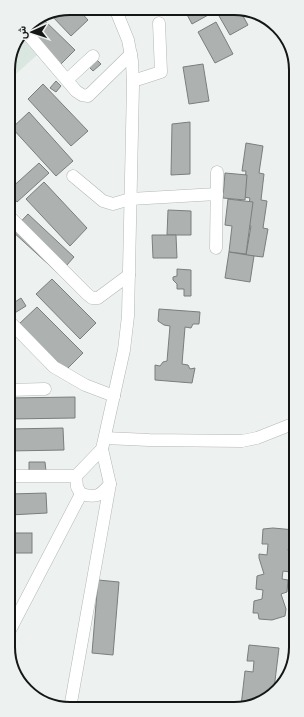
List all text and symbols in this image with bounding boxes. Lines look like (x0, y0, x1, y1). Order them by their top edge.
north arrow (12, 12, 52, 52)
text: ش (15, 26, 29, 39)

